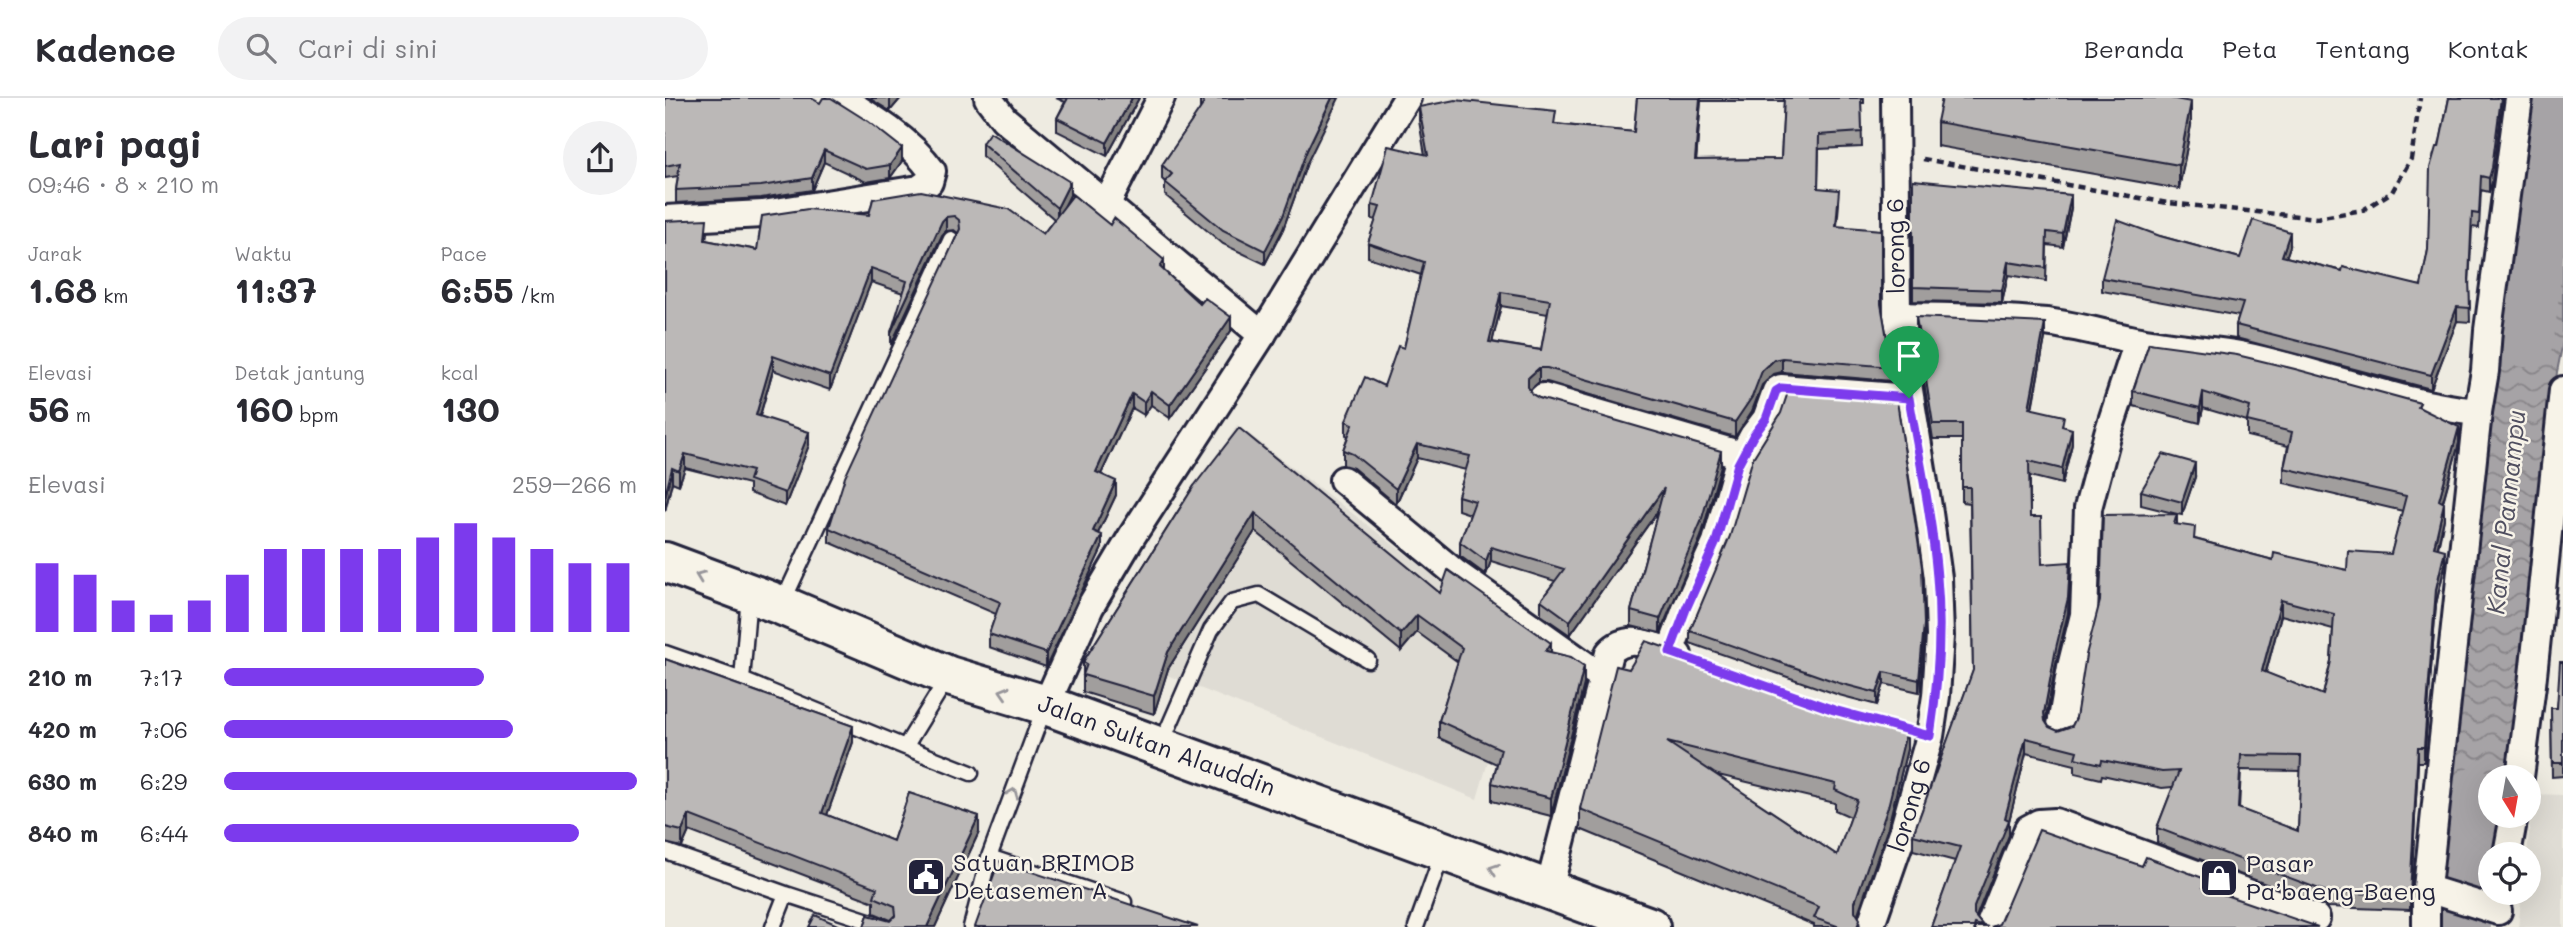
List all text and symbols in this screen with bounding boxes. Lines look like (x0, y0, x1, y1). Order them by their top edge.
search box (218, 17, 708, 80)
text: Kadence (35, 27, 176, 70)
icon: search (242, 29, 280, 67)
text: Cari di sini (298, 31, 438, 65)
text: Beranda (2084, 33, 2184, 64)
text: Peta (2222, 33, 2277, 64)
text: Tentang (2315, 33, 2410, 64)
text: Kontak (2448, 33, 2528, 64)
text: Lari pagi (28, 118, 202, 168)
button: share (563, 121, 637, 195)
text: 09:46 · 8 × 210 m (28, 169, 219, 199)
street label: lorong 6 (1878, 198, 1911, 294)
text: Jarak (28, 241, 82, 266)
text: Waktu (234, 241, 292, 266)
text: Pace (441, 241, 487, 266)
text: 1.68 (28, 266, 97, 312)
text: 11:37 (234, 266, 317, 312)
text: 6:55 (441, 266, 514, 312)
text: km (97, 283, 128, 308)
text: /km (514, 283, 555, 308)
pin (1879, 326, 1939, 398)
icon: arrive (1890, 337, 1928, 375)
text: Elevasi (28, 360, 92, 385)
text: Detak jantung (234, 360, 365, 385)
text: kcal (441, 360, 479, 385)
text: 56 (28, 385, 70, 431)
text: 160 (234, 385, 294, 431)
text: 130 (441, 385, 500, 431)
text: m (70, 402, 91, 427)
text: bpm (294, 402, 339, 427)
water label: Kanal Pannampu (2477, 408, 2533, 616)
text: Elevasi (28, 469, 106, 499)
text: 259–266 m (512, 469, 637, 499)
one-way arrow (695, 570, 707, 584)
text: 210 m (28, 662, 92, 692)
text: 7:17 (140, 662, 183, 692)
one-way arrow (998, 686, 1010, 701)
street label: Jalan Sultan Alauddin (1034, 686, 1280, 802)
text: 420 m (28, 714, 97, 744)
text: 7:06 (140, 714, 188, 744)
street label: lorong 6 (1880, 755, 1937, 856)
north arrow (2478, 765, 2541, 828)
map controls (2478, 765, 2541, 905)
text: 630 m (28, 766, 97, 796)
text: 6:29 (140, 766, 187, 796)
one-way arrow (1005, 788, 1019, 800)
text: 840 m (28, 818, 98, 848)
text: 6:44 (140, 818, 188, 848)
button: locate (2478, 842, 2541, 905)
place label: Satuan BRIMOB Detasemen A (953, 846, 1135, 905)
place label: Pasar Paʼbaeng-Baeng (2246, 847, 2436, 906)
public building icon: Satuan BRIMOB Detasemen A (905, 856, 947, 898)
shop icon: Pasar Paʼbaeng-Baeng (2198, 857, 2240, 899)
one-way arrow (1489, 863, 1501, 877)

